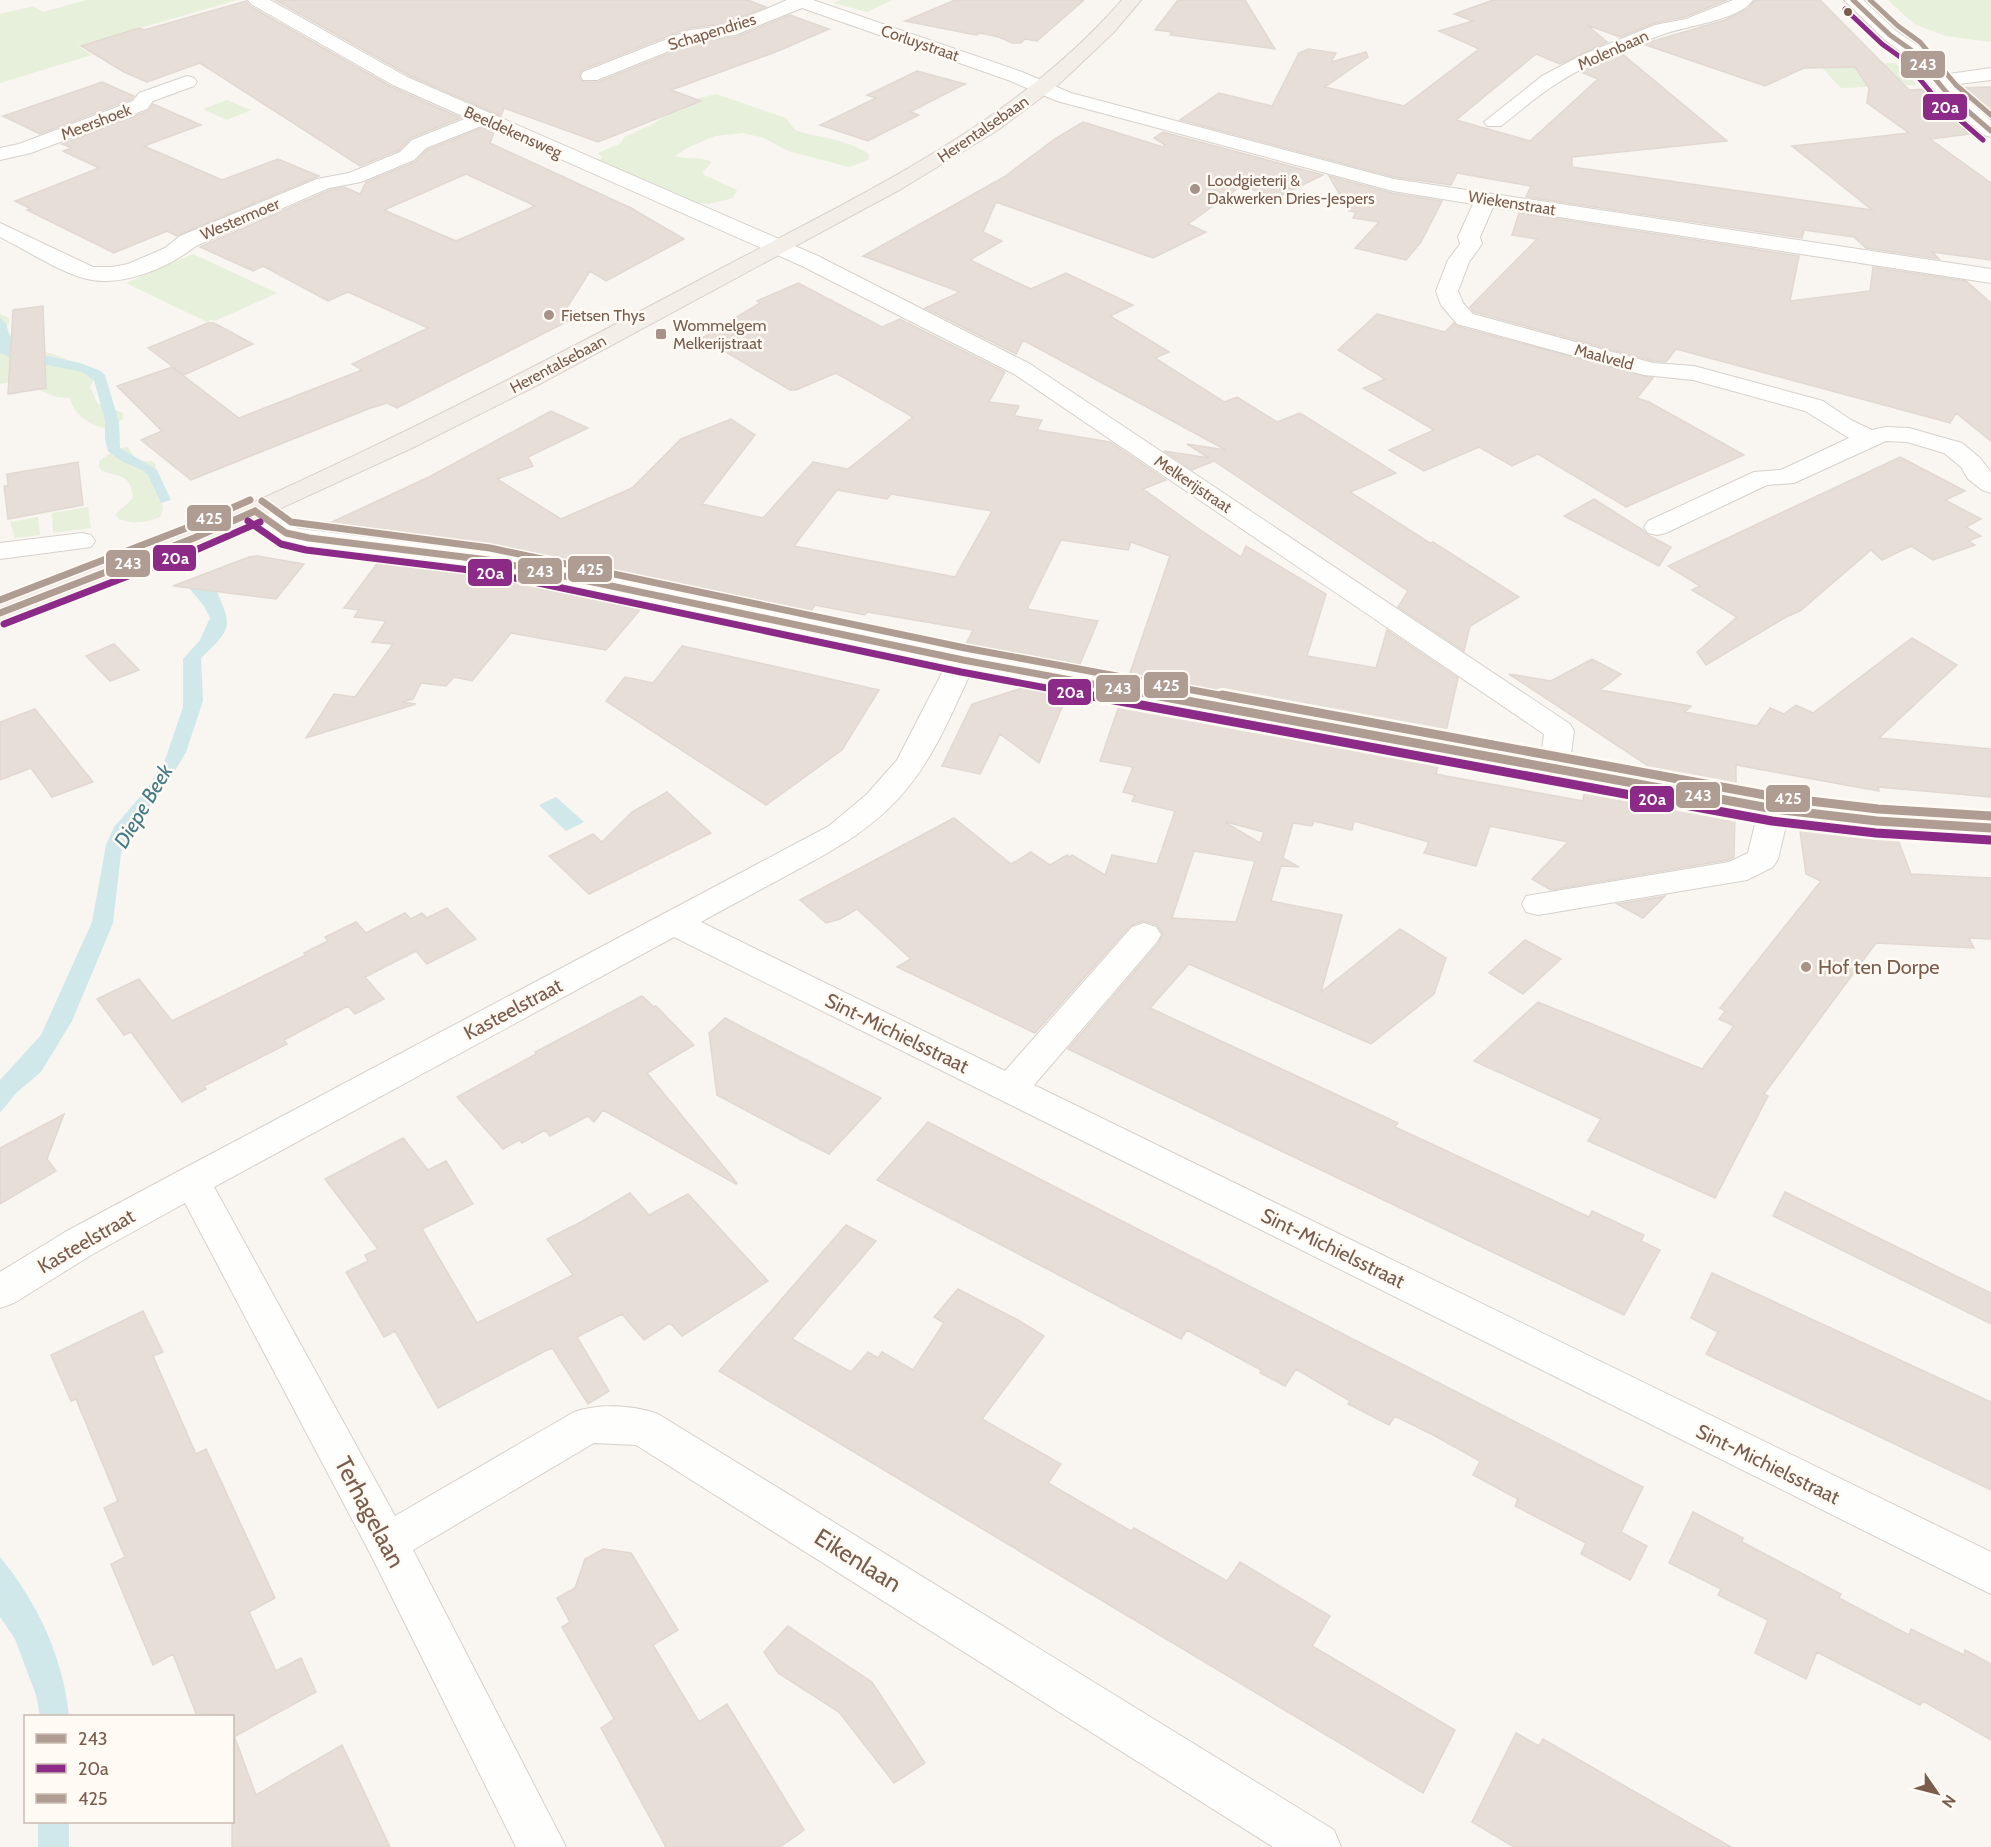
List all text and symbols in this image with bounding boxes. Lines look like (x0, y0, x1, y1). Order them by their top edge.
unlabelled marker (1842, 6, 1854, 18)
street label: Schapendries (666, 9, 759, 54)
street label: Corluystraat (879, 21, 962, 65)
street label: Molenbaan (1575, 26, 1651, 74)
line badge: 243 (1900, 50, 1946, 79)
text: 243 (1909, 55, 1937, 74)
street label: Herentalsebaan (934, 91, 1032, 167)
line badge: 20a (1922, 93, 1968, 121)
text: 20a (1931, 98, 1959, 117)
street label: Meershoek (58, 100, 135, 144)
street label: Beeldekensweg (461, 102, 566, 162)
place label: Loodgieterij & Dakwerken Dries-Jespers (1207, 171, 1375, 208)
marker: Loodgieterij & Dakwerken Dries-Jespers (1188, 182, 1202, 196)
street label: Wiekenstraat (1467, 187, 1558, 219)
street label: Westermoer (198, 193, 283, 244)
place label: Fietsen Thys (561, 306, 645, 325)
marker: Fietsen Thys (542, 308, 556, 322)
place label: Wommelgem Melkerijstraat (673, 316, 767, 353)
marker: Wommelgem Melkerijstraat (654, 327, 668, 341)
street label: Herentalsebaan (507, 331, 609, 397)
street label: Maalveld (1572, 340, 1636, 374)
street label: Melkerijstraat (1151, 451, 1236, 517)
line badge: 425 (186, 504, 232, 532)
text: 425 (196, 509, 223, 528)
line badge: 20a (152, 544, 197, 572)
line badge: 243 (105, 549, 151, 578)
text: 20a (161, 549, 189, 568)
text: 243 (114, 554, 142, 573)
line badge: 425 (567, 555, 613, 583)
line badge: 243 (517, 557, 563, 585)
line badge: 20a (467, 558, 513, 587)
text: 425 (577, 560, 604, 579)
text: 243 (526, 562, 554, 581)
text: 20a (476, 564, 504, 583)
line badge: 425 (1143, 671, 1189, 699)
line badge: 243 (1095, 674, 1141, 703)
text: 425 (1153, 676, 1180, 695)
line badge: 20a (1047, 678, 1092, 706)
text: 243 (1104, 679, 1132, 698)
text: 20a (1056, 683, 1084, 702)
water label: Diepe Beek (108, 759, 178, 852)
line badge: 243 (1675, 781, 1721, 809)
line badge: 425 (1765, 784, 1811, 813)
line badge: 20a (1629, 785, 1675, 813)
text: 243 (1684, 786, 1712, 805)
text: 425 (1775, 789, 1802, 808)
text: 20a (1638, 790, 1666, 809)
place label: Hof ten Dorpe (1818, 955, 1940, 979)
marker: Hof ten Dorpe (1799, 960, 1813, 974)
street label: Kasteelstraat (460, 973, 567, 1045)
street label: Sint-Michielsstraat (821, 988, 973, 1078)
street label: Kasteelstraat (33, 1203, 139, 1278)
street label: Sint-Michielsstraat (1257, 1203, 1409, 1293)
street label: Sint-Michielsstraat (1692, 1419, 1844, 1509)
street label: Terhagelaan (329, 1451, 411, 1573)
street label: Eikenlaan (809, 1522, 907, 1598)
legend (24, 1715, 234, 1823)
text: 243 (78, 1728, 108, 1750)
text: 20a (78, 1758, 109, 1780)
north arrow (1907, 1763, 1967, 1823)
text: 425 (78, 1788, 108, 1810)
text: N (1938, 1791, 1960, 1811)

